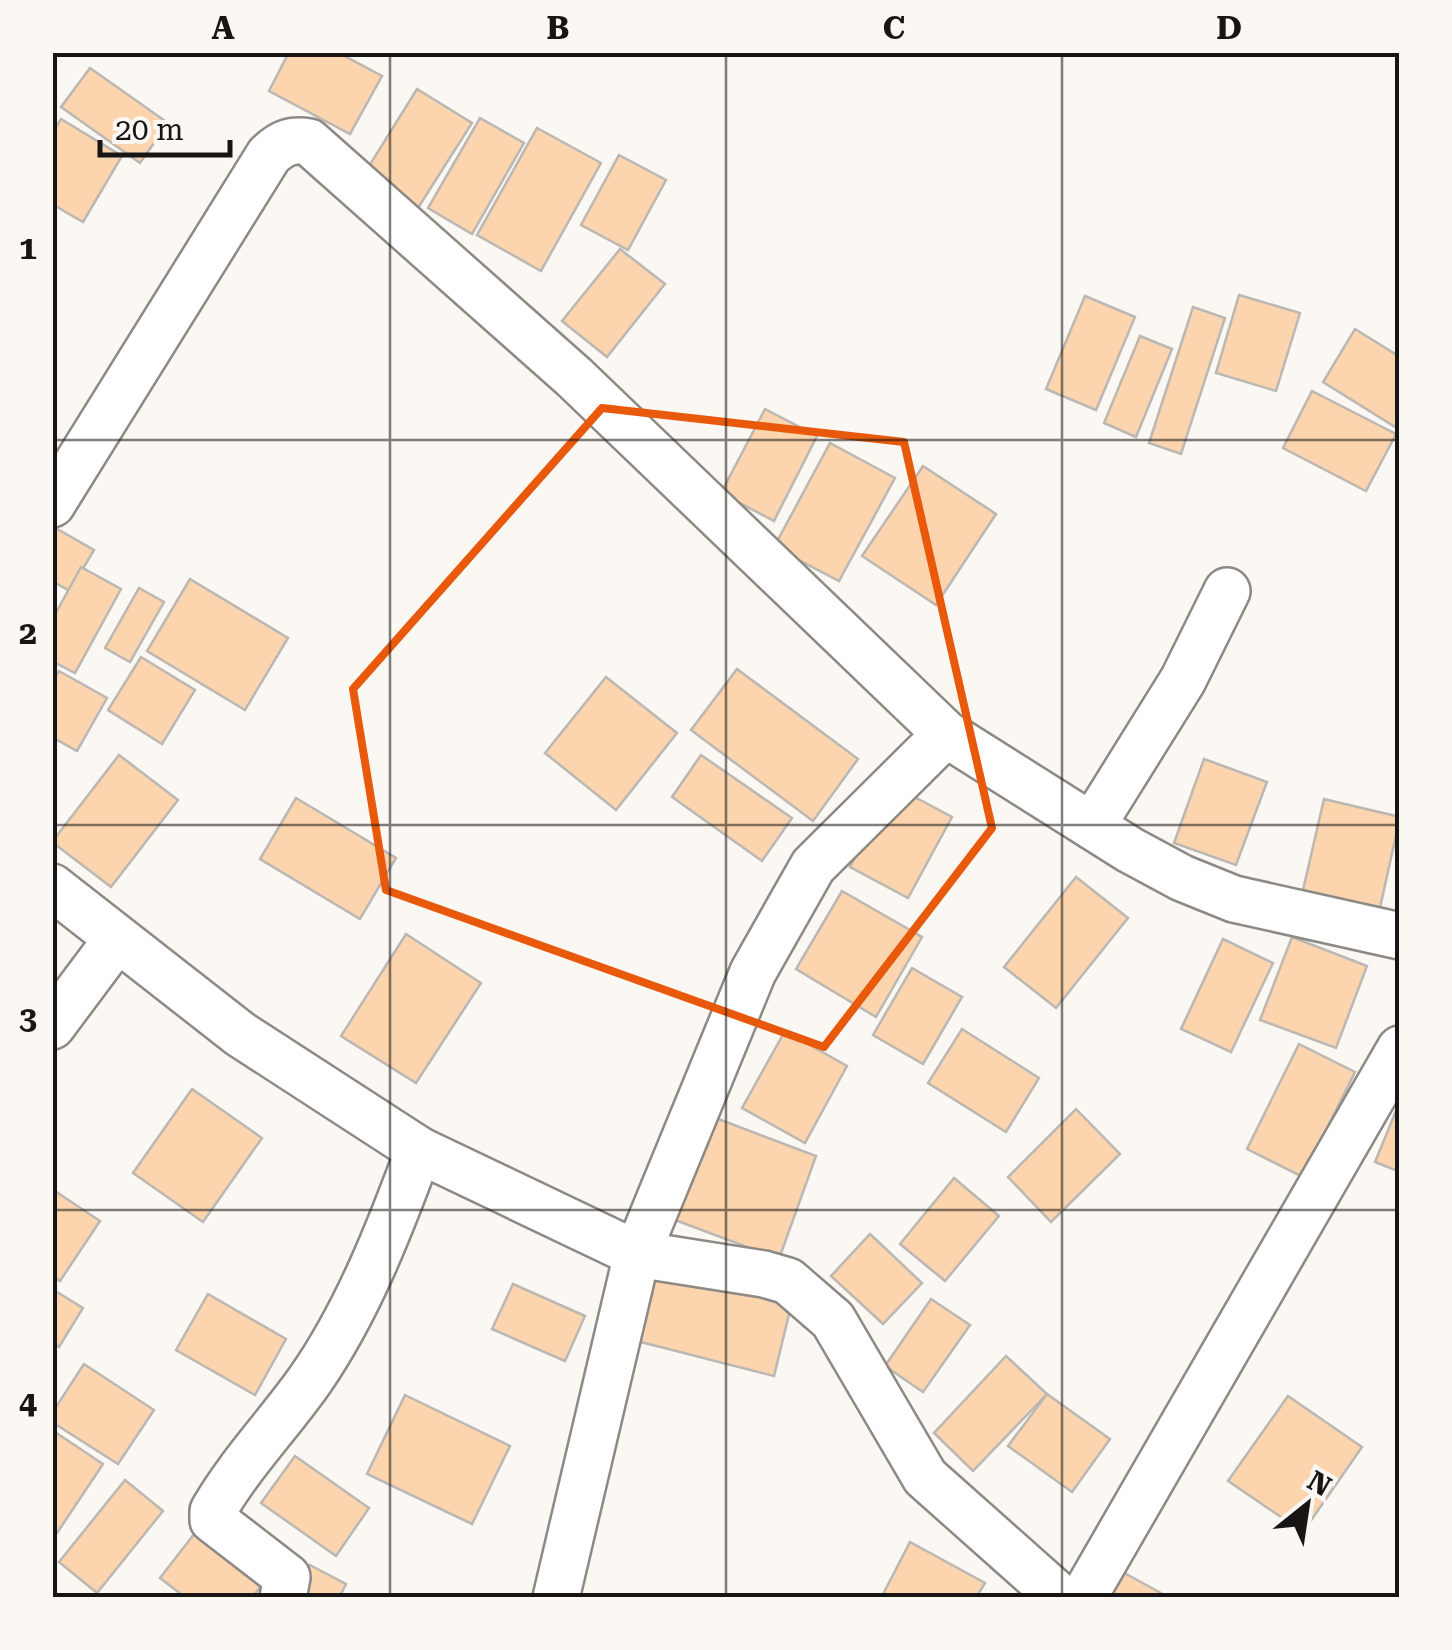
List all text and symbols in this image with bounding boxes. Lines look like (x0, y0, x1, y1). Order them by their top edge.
text: A (211, 9, 235, 47)
text: B (546, 9, 570, 47)
text: C (883, 9, 905, 47)
text: D (1216, 9, 1242, 47)
scale bar (100, 95, 230, 157)
text: 20 m (115, 112, 184, 147)
text: 1 (19, 229, 37, 267)
text: 2 (19, 614, 37, 652)
text: 3 (19, 999, 37, 1037)
text: 4 (19, 1384, 37, 1422)
north arrow (1257, 1455, 1357, 1555)
text: N (1302, 1464, 1337, 1503)

